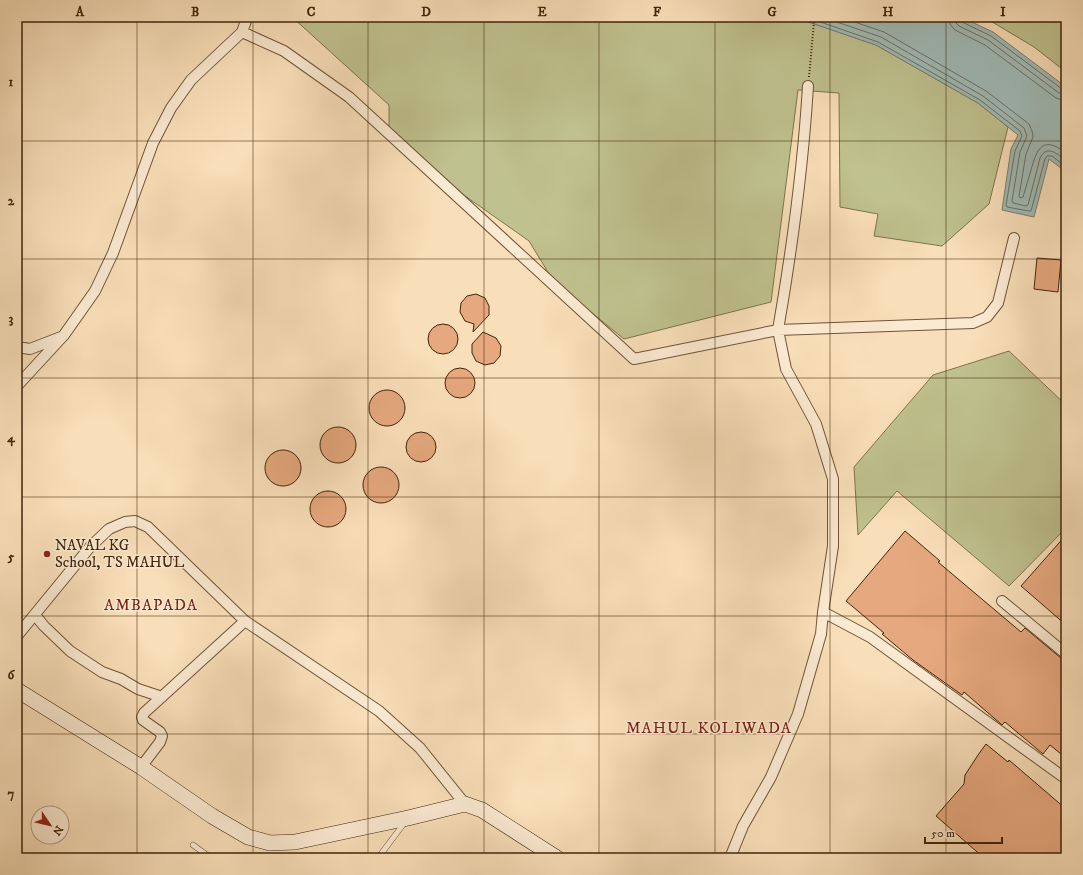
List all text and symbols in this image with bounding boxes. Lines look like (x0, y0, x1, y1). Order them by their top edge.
text: A (75, 4, 85, 20)
text: B (191, 4, 199, 20)
text: C (307, 4, 316, 20)
text: D (421, 4, 431, 20)
text: E (537, 4, 547, 20)
text: F (653, 4, 662, 20)
text: G (767, 4, 777, 20)
text: H (883, 4, 894, 20)
text: I (1000, 4, 1006, 20)
text: 1 (9, 74, 14, 90)
text: 2 (8, 193, 15, 209)
text: 3 (9, 311, 14, 327)
text: 4 (6, 430, 15, 447)
place label: NAVAL KG School, TS MAHUL (55, 536, 184, 572)
text: 5 (7, 549, 15, 565)
marker: NAVAL KG School, TS MAHUL (42, 549, 52, 559)
district label: AMBAPADA (104, 595, 198, 615)
text: 6 (8, 667, 16, 683)
district label: MAHUL KOLIWADA (626, 718, 792, 738)
text: 7 (8, 786, 15, 802)
north arrow (30, 805, 70, 845)
scale bar (925, 819, 1002, 845)
text: N (49, 822, 66, 838)
text: 50 m (931, 826, 955, 841)

